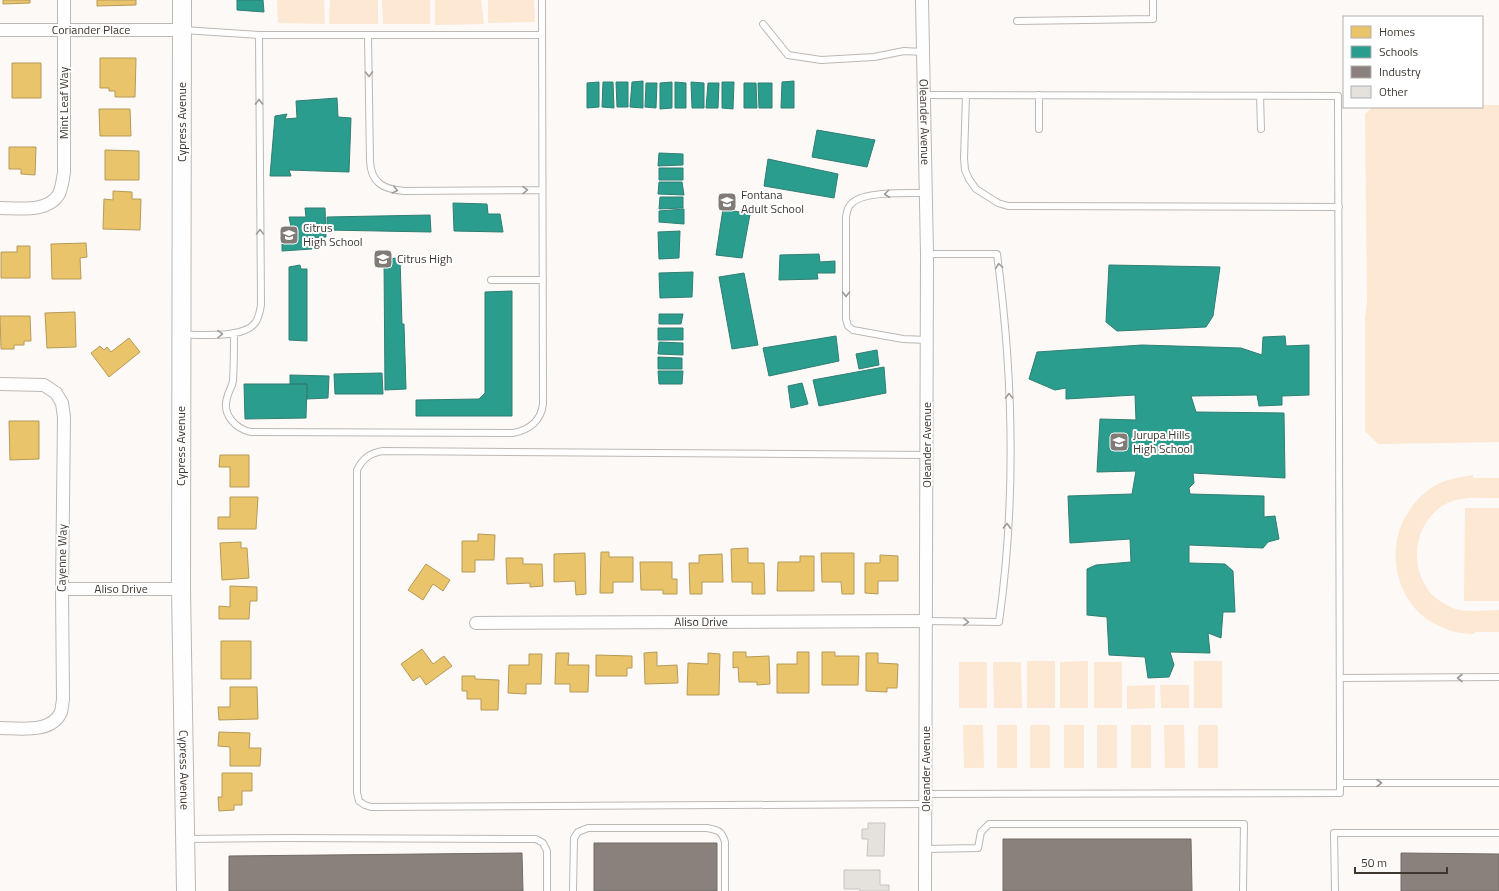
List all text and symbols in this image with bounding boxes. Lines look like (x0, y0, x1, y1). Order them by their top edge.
legend (1343, 16, 1483, 108)
street label: Coriander Place (52, 20, 130, 39)
text: Homes (1379, 22, 1415, 41)
text: Schools (1379, 42, 1419, 61)
text: Industry (1379, 62, 1421, 81)
street label: Mint Leaf Way (54, 67, 73, 139)
one-way arrow (365, 71, 373, 77)
street label: Oleander Avenue (915, 79, 935, 165)
street label: Cypress Avenue (172, 82, 191, 162)
text: Other (1379, 82, 1408, 101)
one-way arrow (255, 99, 263, 105)
one-way arrow (392, 185, 398, 193)
place label: Fontana Adult School (741, 185, 804, 218)
one-way arrow (522, 186, 528, 195)
one-way arrow (884, 189, 890, 198)
school or university icon: Fontana Adult School (716, 191, 738, 213)
place label: Citrus High School (303, 218, 363, 251)
school or university icon: Citrus High School (278, 224, 300, 246)
one-way arrow (256, 229, 264, 235)
school or university icon: Citrus High (372, 248, 394, 270)
place label: Citrus High (397, 249, 452, 268)
one-way arrow (995, 263, 1004, 269)
one-way arrow (842, 291, 850, 297)
one-way arrow (217, 330, 223, 338)
one-way arrow (1005, 393, 1013, 399)
street label: Oleander Avenue (917, 402, 936, 488)
street label: Cypress Avenue (171, 406, 190, 486)
place label: Jurupa Hills High School (1133, 425, 1193, 458)
school or university icon: Jurupa Hills High School (1108, 431, 1130, 453)
one-way arrow (1003, 523, 1012, 529)
street label: Cayenne Way (51, 524, 72, 592)
street label: Aliso Drive (94, 579, 148, 598)
street label: Aliso Drive (674, 612, 728, 631)
one-way arrow (963, 618, 969, 626)
one-way arrow (1457, 674, 1463, 682)
street label: Oleander Avenue (916, 726, 935, 812)
street label: Cypress Avenue (174, 730, 195, 810)
one-way arrow (1376, 779, 1382, 787)
scale bar (1355, 849, 1447, 875)
text: 50 m (1361, 853, 1387, 872)

